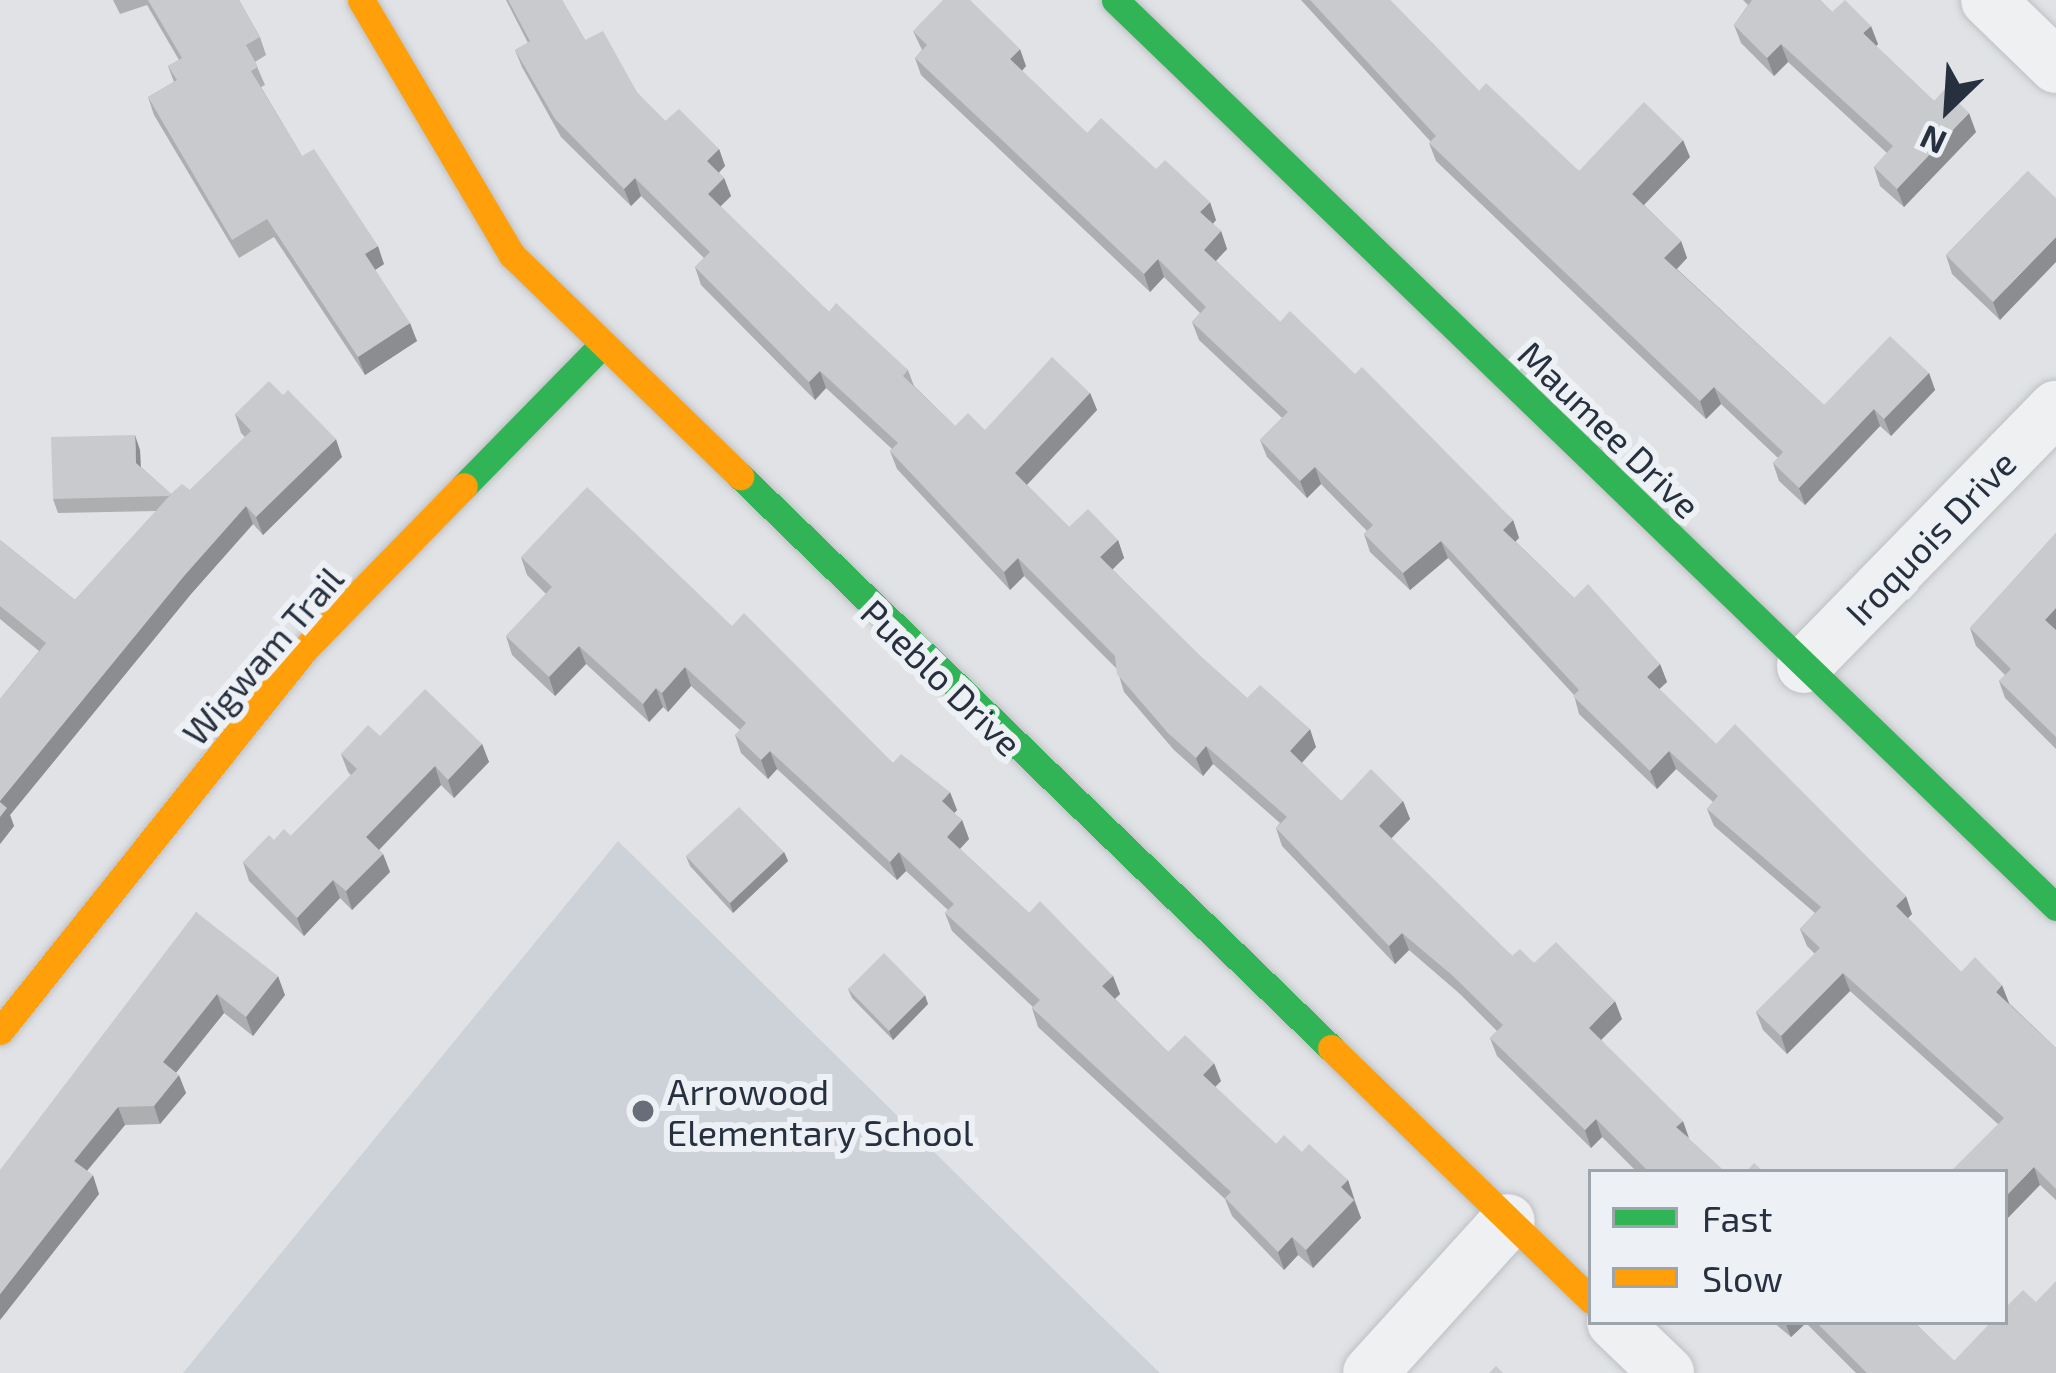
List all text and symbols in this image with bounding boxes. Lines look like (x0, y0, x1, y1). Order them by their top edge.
north arrow (1888, 48, 2008, 168)
text: N (1914, 117, 1952, 164)
street label: Maumee Drive (1510, 332, 1710, 526)
street label: Iroquois Drive (1836, 441, 2024, 633)
street label: Wigwam Trail (172, 557, 352, 753)
street label: Pueblo Drive (853, 590, 1031, 764)
place label: Arrowood Elementary School (667, 1068, 974, 1153)
marker: Arrowood Elementary School (630, 1098, 656, 1124)
legend (1588, 1169, 2008, 1325)
text: Fast (1702, 1196, 1772, 1239)
text: Slow (1702, 1256, 1783, 1299)

